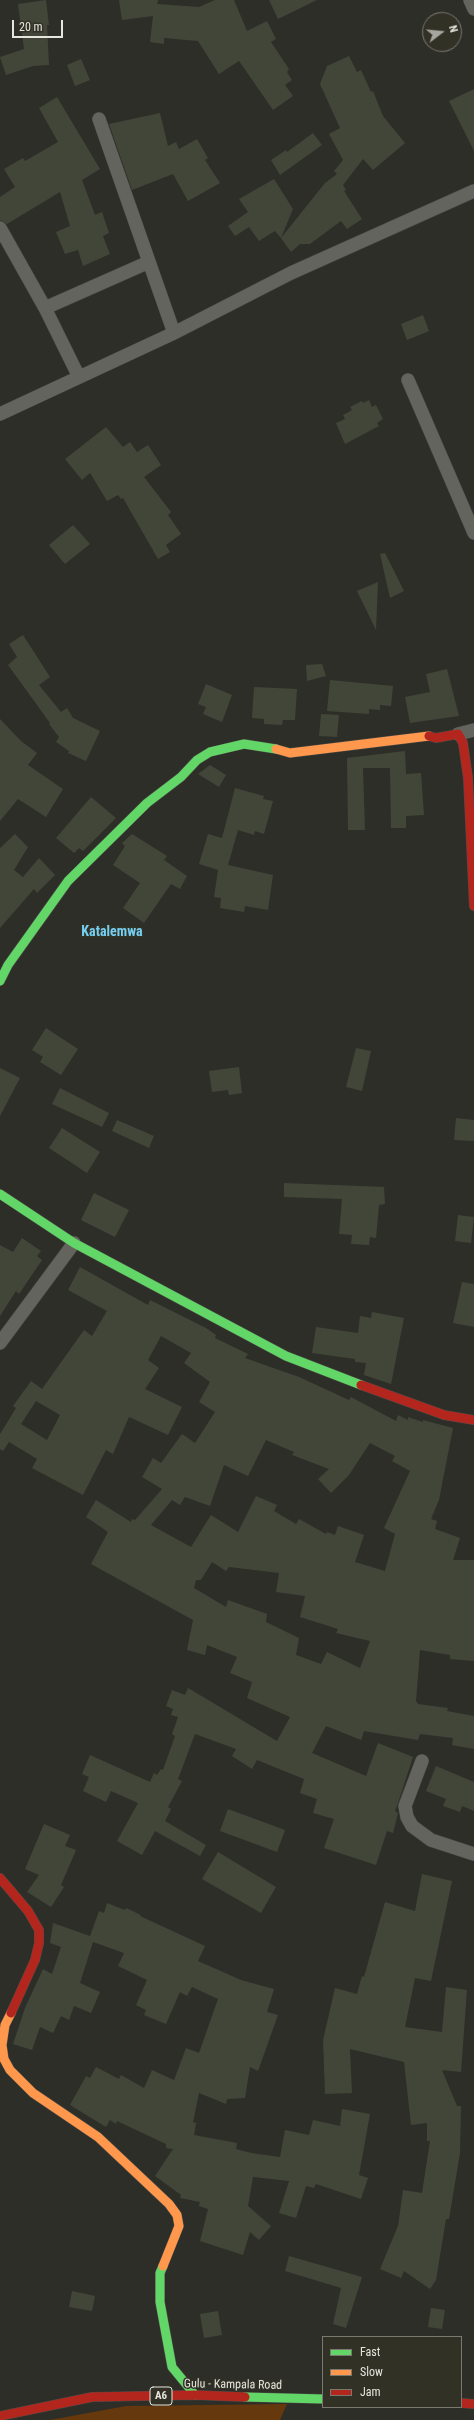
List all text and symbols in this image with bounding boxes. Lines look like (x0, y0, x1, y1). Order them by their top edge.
scale bar (14, 12, 65, 38)
north arrow (422, 12, 462, 52)
text: 20 m (19, 20, 43, 34)
text: N (446, 24, 460, 34)
district label: Katalemwa (81, 924, 143, 940)
legend (322, 2336, 462, 2408)
text: Fast (360, 2345, 380, 2359)
text: Slow (360, 2365, 383, 2379)
street label: Gulu - Kampala Road (184, 2377, 282, 2393)
text: Jam (360, 2385, 381, 2399)
road number: A6 (150, 2387, 172, 2405)

